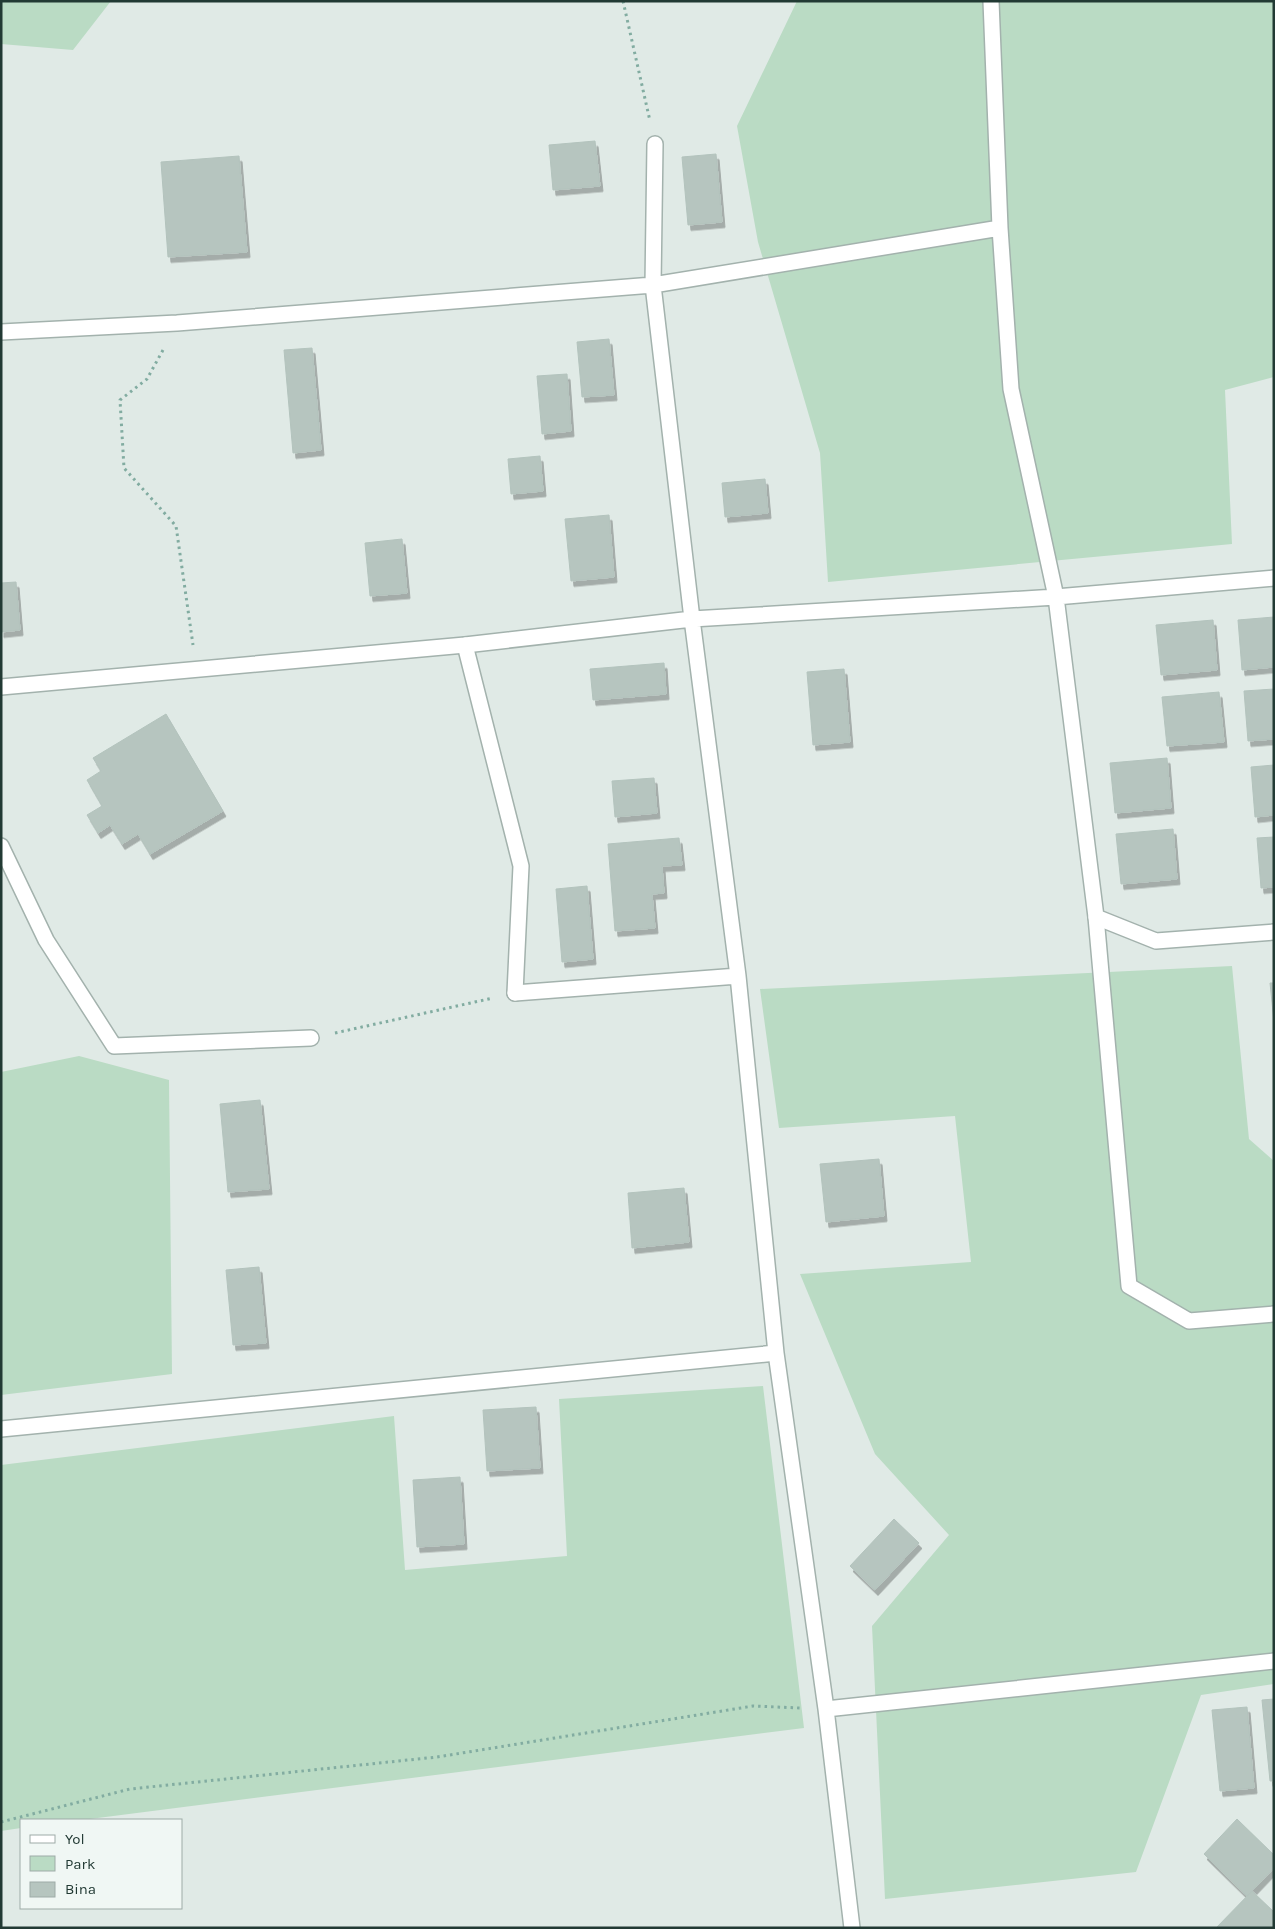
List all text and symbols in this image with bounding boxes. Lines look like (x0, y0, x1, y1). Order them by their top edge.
legend (20, 1819, 182, 1909)
text: Yol (65, 1830, 85, 1848)
text: Park (65, 1855, 95, 1873)
text: Bina (65, 1880, 96, 1898)

